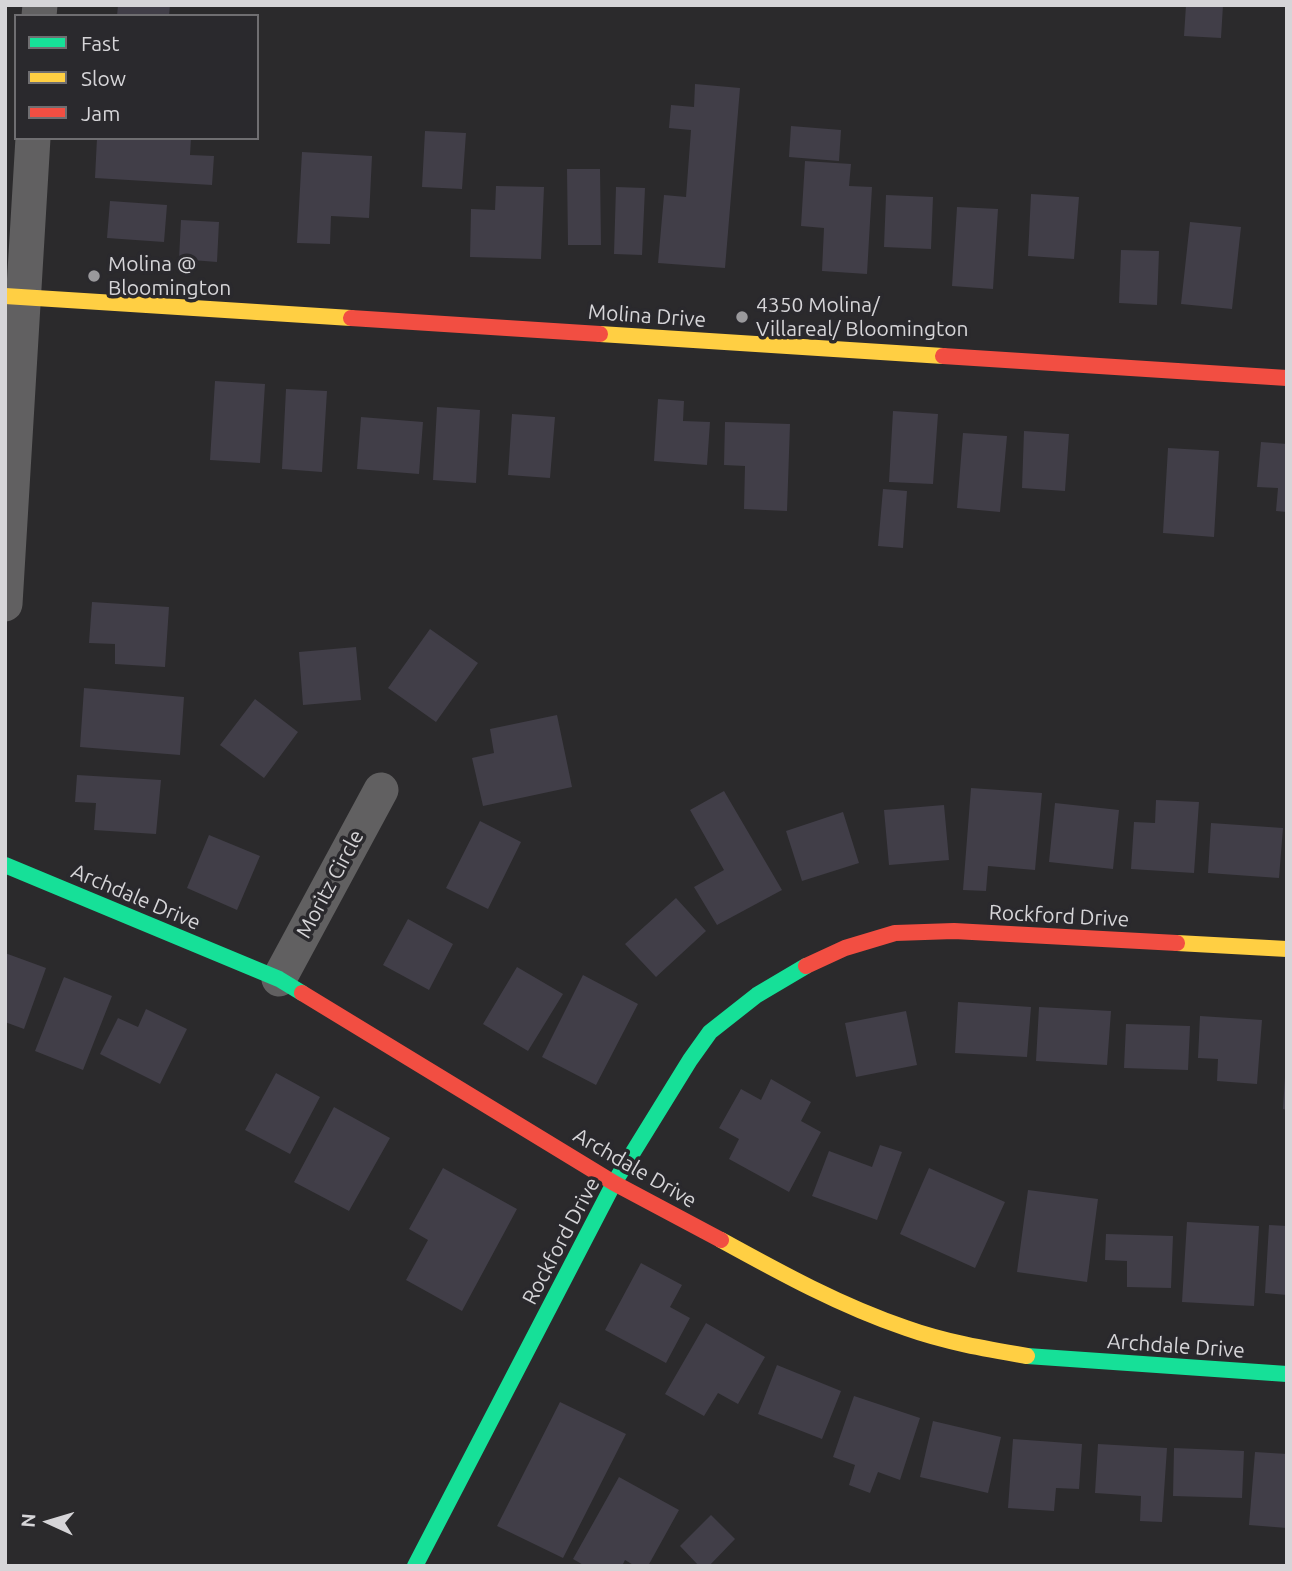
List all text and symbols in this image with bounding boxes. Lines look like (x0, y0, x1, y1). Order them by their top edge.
legend (14, 14, 259, 140)
text: Fast (81, 31, 119, 55)
text: Slow (81, 66, 126, 90)
text: Jam (81, 101, 120, 125)
place label: Molina @ Bloomington (108, 251, 231, 301)
marker: Molina @ Bloomington (86, 268, 102, 284)
place label: 4350 Molina/ Villareal/ Bloomington (756, 292, 968, 342)
street label: Molina Drive (587, 299, 707, 333)
marker: 4350 Molina/ Villareal/ Bloomington (734, 309, 750, 325)
street label: Moritz Circle (291, 826, 369, 942)
street label: Archdale Drive (68, 858, 204, 936)
street label: Rockford Drive (988, 900, 1130, 932)
street label: Archdale Drive (569, 1123, 701, 1213)
street label: Rockford Drive (517, 1173, 605, 1309)
street label: Archdale Drive (1106, 1329, 1246, 1363)
north arrow (14, 1487, 84, 1557)
text: N (17, 1513, 40, 1528)

